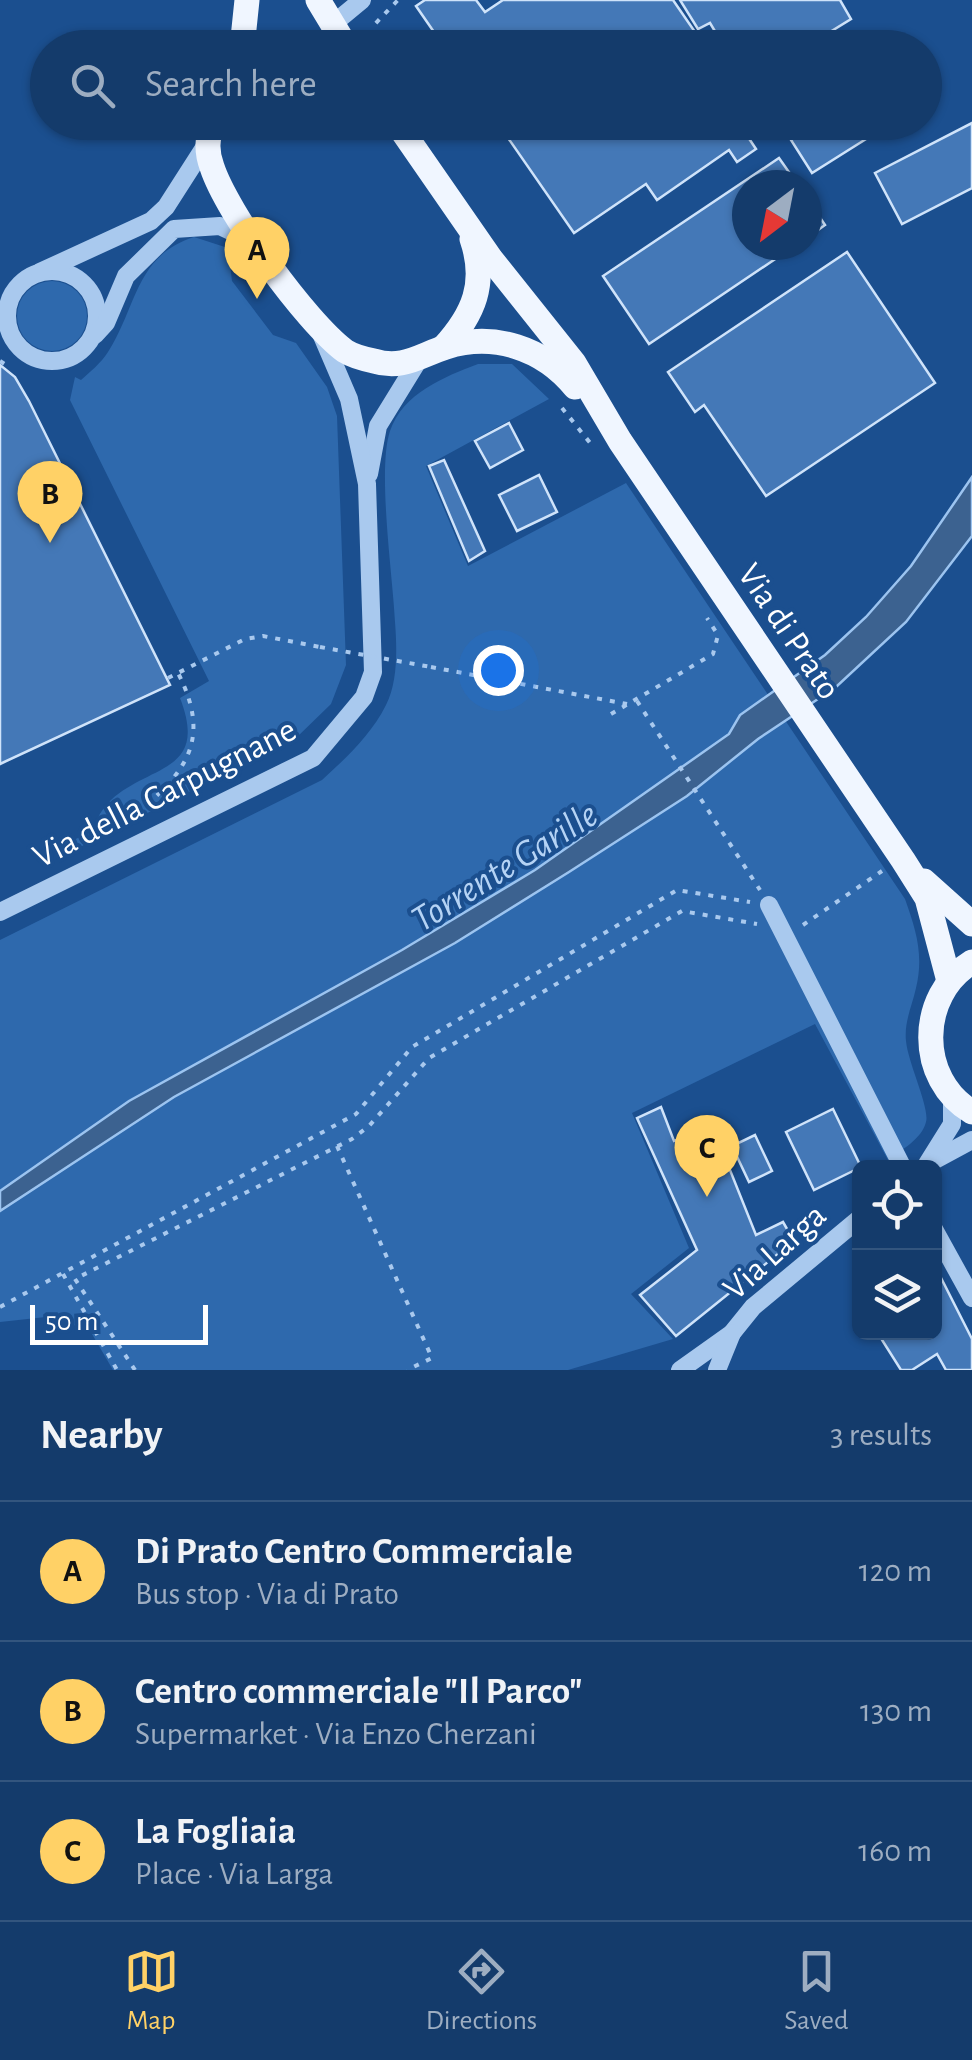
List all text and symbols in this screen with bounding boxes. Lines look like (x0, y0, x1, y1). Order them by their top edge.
search box (30, 30, 942, 140)
icon: search (65, 58, 120, 113)
text: Search here (145, 66, 317, 104)
north arrow (732, 170, 822, 260)
pin: A (224, 216, 290, 299)
pin: B (18, 460, 82, 543)
street label: Via di Prato (731, 558, 847, 706)
your location (473, 645, 524, 696)
street label: Via della Carpugnane (28, 712, 302, 875)
water label: Torrente Garille (405, 796, 605, 940)
pin: C (674, 1114, 740, 1197)
map controls (852, 1160, 942, 1340)
button: locate (852, 1160, 942, 1250)
street label: Via Larga (717, 1197, 833, 1307)
button: layers (852, 1250, 942, 1340)
scale bar (30, 1300, 208, 1344)
text: 50 m (45, 1308, 99, 1336)
text: Nearby (40, 1414, 163, 1456)
text: 3 results (830, 1419, 932, 1451)
text: Di Prato Centro Commerciale (135, 1533, 573, 1571)
text: A (63, 1555, 82, 1587)
text: 120 m (859, 1555, 932, 1587)
text: Bus stop · Via di Prato (135, 1578, 399, 1610)
text: Centro commerciale "Il Parco" (135, 1673, 583, 1711)
text: B (63, 1695, 82, 1727)
text: 130 m (860, 1695, 932, 1727)
text: Supermarket · Via Enzo Cherzani (135, 1718, 537, 1750)
text: La Fogliaia (135, 1813, 296, 1851)
text: C (64, 1835, 81, 1867)
text: 160 m (858, 1835, 932, 1867)
text: Place · Via Larga (135, 1858, 333, 1890)
tab: Map (124, 1944, 179, 2038)
tab: Directions (426, 1944, 537, 2038)
tab: Saved (784, 1944, 848, 2038)

